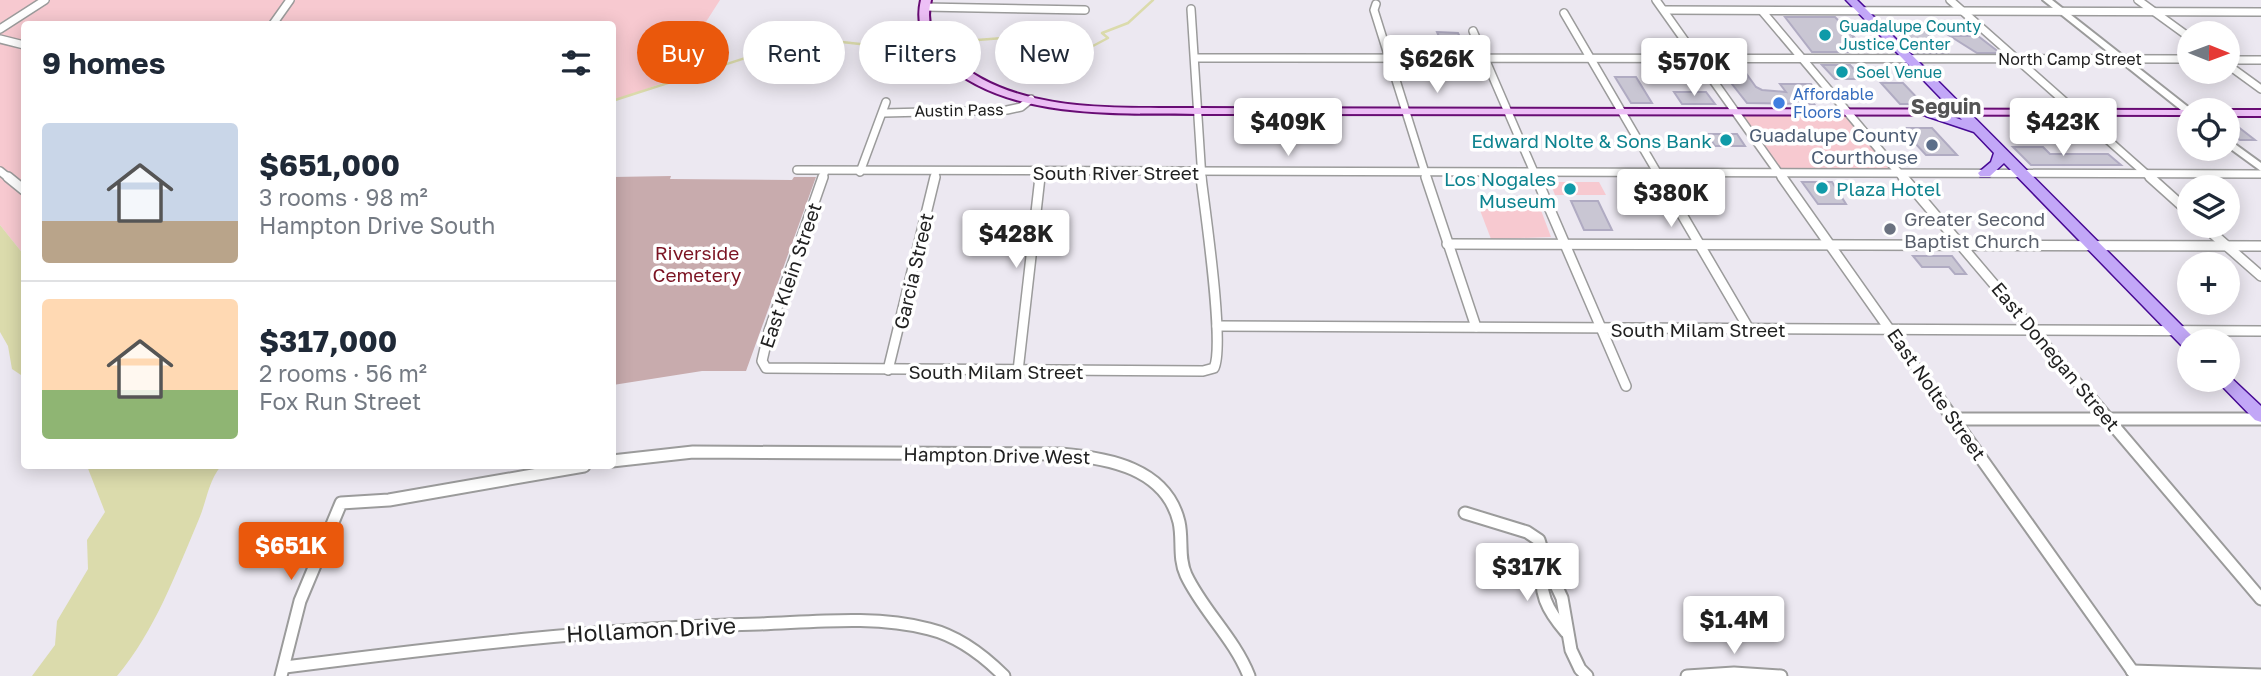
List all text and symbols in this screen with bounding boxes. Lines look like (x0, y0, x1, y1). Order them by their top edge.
place label: Guadalupe County Justice Center (1839, 16, 1981, 54)
chip: Buy (637, 21, 729, 84)
chip: Rent (743, 21, 845, 84)
chip: Filters (859, 21, 981, 84)
chip: New (995, 21, 1094, 84)
north arrow (2177, 21, 2240, 84)
map controls (2177, 21, 2240, 392)
marker: Guadalupe County Justice Center (1817, 27, 1833, 43)
pin: $626K (1388, 36, 1486, 95)
pin: $570K (1645, 38, 1743, 98)
icon: filters (557, 44, 595, 82)
text: $626K (1399, 44, 1475, 72)
text: 9 homes (42, 45, 165, 81)
text: $570K (1657, 47, 1731, 75)
street label: North Camp Street (1998, 49, 2142, 69)
place label: Soel Venue (1856, 62, 1942, 82)
marker: Soel Venue (1834, 64, 1850, 80)
place label: Affordable Floors (1793, 84, 1874, 122)
district label: Seguin (1911, 93, 1981, 119)
marker: Affordable Floors (1771, 95, 1787, 111)
button: locate (2177, 98, 2240, 161)
street label: Austin Pass (914, 99, 1004, 121)
pin: $409K (1239, 99, 1337, 158)
pin: $423K (2014, 99, 2112, 158)
text: $409K (1250, 107, 1326, 135)
text: $423K (2026, 107, 2100, 135)
place label: Guadalupe County Courthouse (1749, 123, 1918, 168)
place label: Edward Nolte & Sons Bank (1471, 129, 1712, 152)
marker: Edward Nolte & Sons Bank (1718, 132, 1734, 148)
marker: Guadalupe County Courthouse (1924, 137, 1940, 153)
text: $651,000 (259, 147, 400, 183)
icon: home (98, 151, 182, 235)
street label: South River Street (1033, 161, 1199, 184)
place label: Los Nogales Museum (1444, 167, 1556, 212)
pin: $380K (1622, 170, 1720, 229)
button: layers (2177, 175, 2240, 238)
place label: Plaza Hotel (1836, 177, 1941, 200)
text: $380K (1633, 178, 1709, 206)
marker: Plaza Hotel (1814, 180, 1830, 196)
marker: Los Nogales Museum (1562, 181, 1578, 197)
text: 3 rooms · 98 m² (259, 183, 428, 211)
street label: East Klein Street (754, 199, 826, 351)
place label: Greater Second Baptist Church (1904, 207, 2045, 252)
pin: $428K (967, 210, 1065, 270)
text: Hampton Drive South (259, 211, 495, 239)
street label: Garcia Street (888, 211, 938, 331)
text: $428K (978, 219, 1054, 247)
marker: Greater Second Baptist Church (1882, 221, 1898, 237)
park label: Riverside Cemetery (652, 241, 742, 286)
button: + (2177, 252, 2240, 315)
street label: East Donegan Street (1987, 277, 2125, 435)
street label: South Milam Street (1610, 318, 1786, 341)
text: $317,000 (259, 323, 397, 359)
street label: East Nolte Street (1883, 324, 1991, 464)
icon: home (98, 327, 182, 411)
button: − (2177, 329, 2240, 392)
text: 2 rooms · 56 m² (259, 359, 427, 387)
street label: South Milam Street (908, 360, 1084, 383)
text: Fox Run Street (259, 387, 421, 415)
street label: Hampton Drive West (903, 442, 1091, 468)
pin: $651K (242, 522, 340, 582)
text: $651K (255, 531, 327, 559)
pin: $317K (1478, 544, 1576, 603)
text: $317K (1492, 552, 1562, 580)
pin: $1.4M (1685, 596, 1783, 656)
text: $1.4M (1699, 605, 1769, 633)
street label: Hollamon Drive (565, 611, 737, 647)

